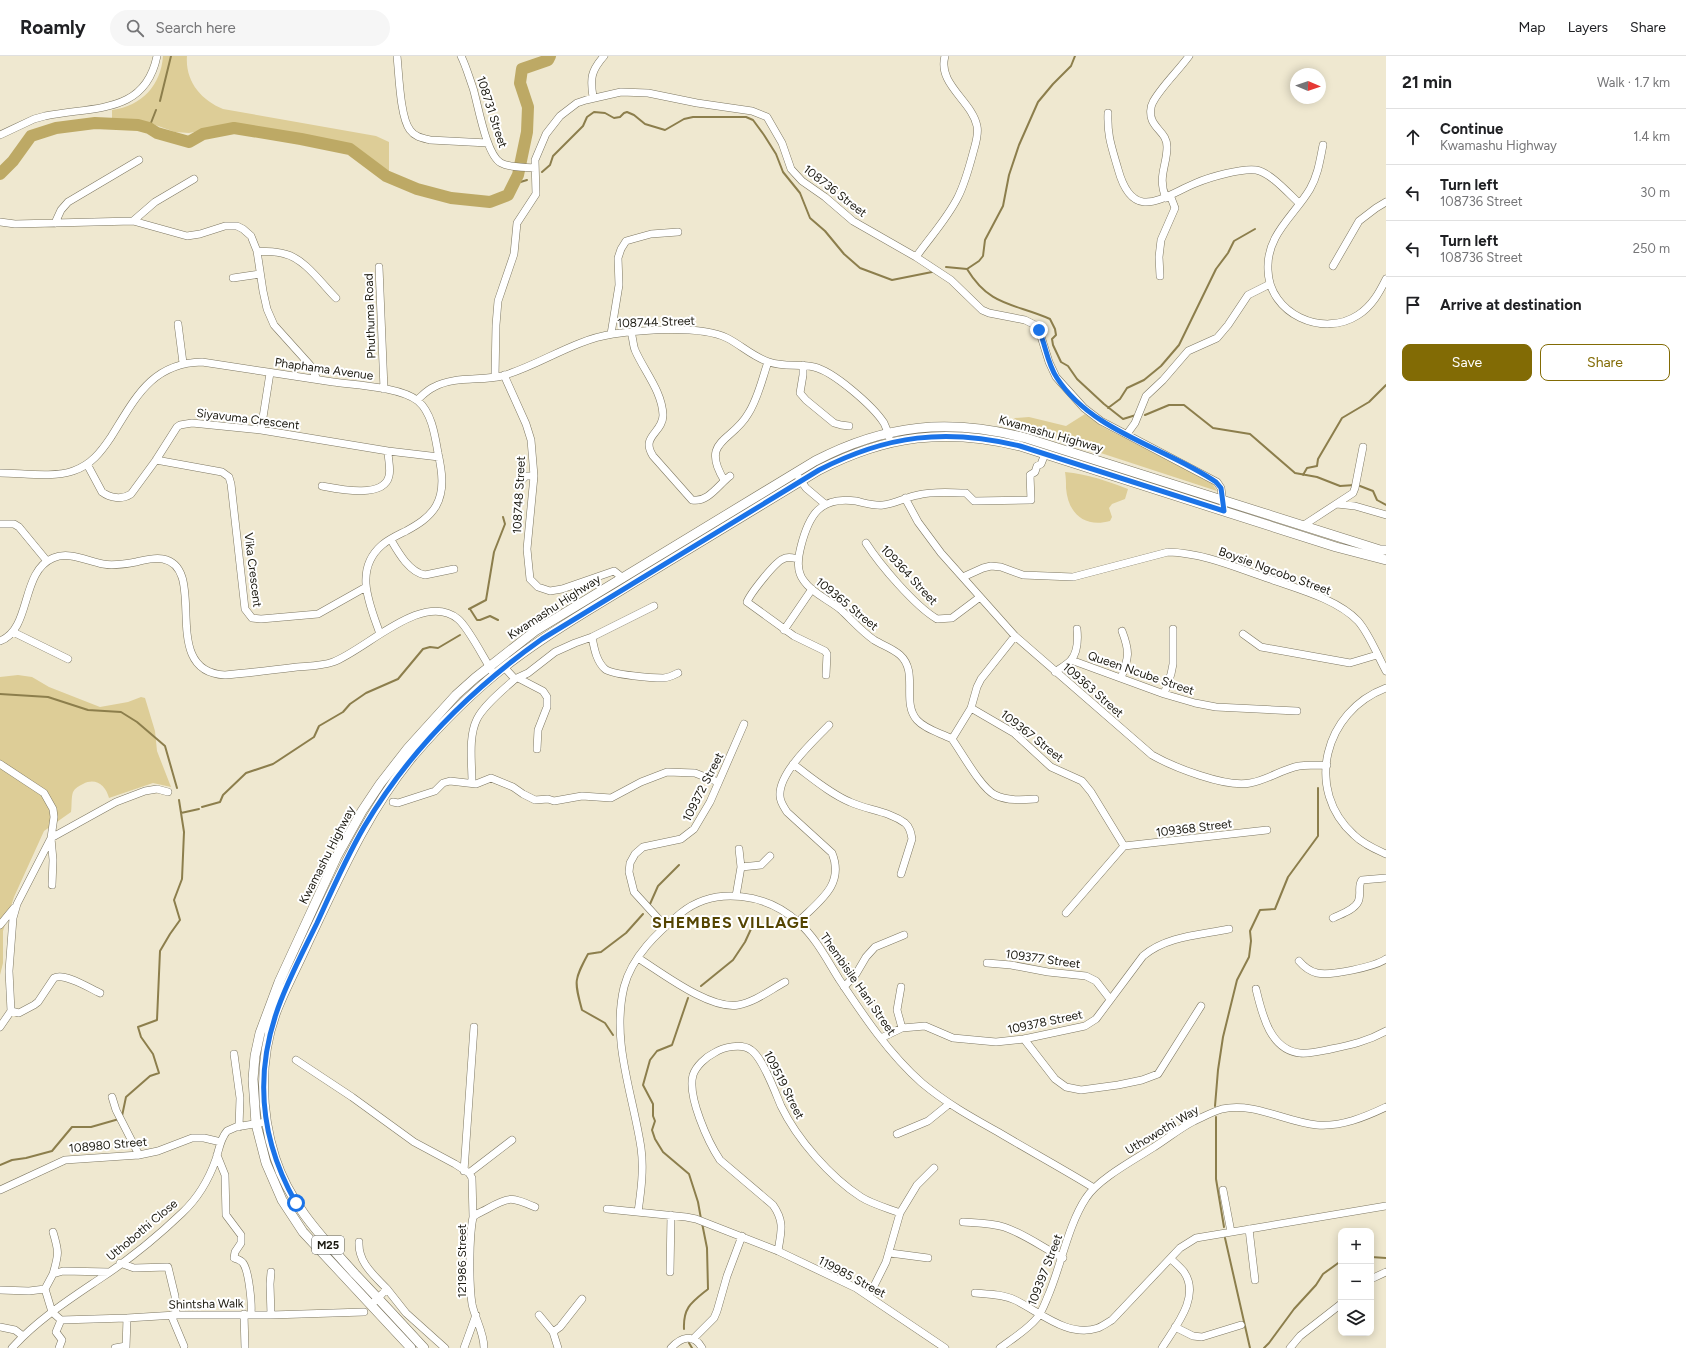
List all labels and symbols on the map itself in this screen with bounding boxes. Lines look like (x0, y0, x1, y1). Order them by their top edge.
north arrow (1290, 68, 1326, 104)
street label: 108731 Street (474, 74, 510, 150)
street label: 108736 Street (801, 162, 870, 220)
street label: Phuthuma Road (362, 273, 378, 359)
street label: 108744 Street (617, 314, 696, 330)
route end (1030, 321, 1048, 339)
street label: Phaphama Avenue (274, 355, 375, 383)
street label: Siyavuma Crescent (196, 406, 301, 432)
street label: Kwamashu Highway (997, 412, 1105, 456)
street label: 108748 Street (510, 455, 528, 534)
street label: Vika Crescent (241, 532, 265, 609)
street label: 109364 Street (878, 542, 941, 608)
street label: Boysie Ngcobo Street (1217, 544, 1334, 598)
street label: Kwamashu Highway (505, 571, 604, 642)
street label: 109365 Street (813, 575, 881, 634)
street label: Queen Ncube Street (1086, 648, 1196, 698)
street label: 109363 Street (1060, 660, 1127, 720)
street label: 109367 Street (998, 707, 1067, 765)
street label: 109372 Street (680, 750, 727, 824)
street label: Kwamashu Highway (296, 803, 358, 906)
street label: 109368 Street (1155, 816, 1233, 840)
district label: SHEMBES VILLAGE (652, 913, 810, 932)
street label: Thembisile Hani Street (817, 930, 899, 1038)
street label: 109377 Street (1005, 947, 1082, 971)
street label: 109378 Street (1006, 1007, 1084, 1037)
street label: 109519 Street (761, 1049, 807, 1122)
street label: Uthowothi Way (1123, 1102, 1202, 1157)
street label: 108980 Street (68, 1135, 148, 1155)
route start (287, 1194, 305, 1212)
street label: Uthobothi Close (104, 1196, 181, 1264)
street label: 121986 Street (455, 1223, 469, 1298)
street label: 109397 Street (1025, 1232, 1065, 1308)
road number: M25 (312, 1236, 344, 1254)
street label: 119985 Street (816, 1253, 889, 1301)
street label: Shintsha Walk (168, 1296, 244, 1312)

